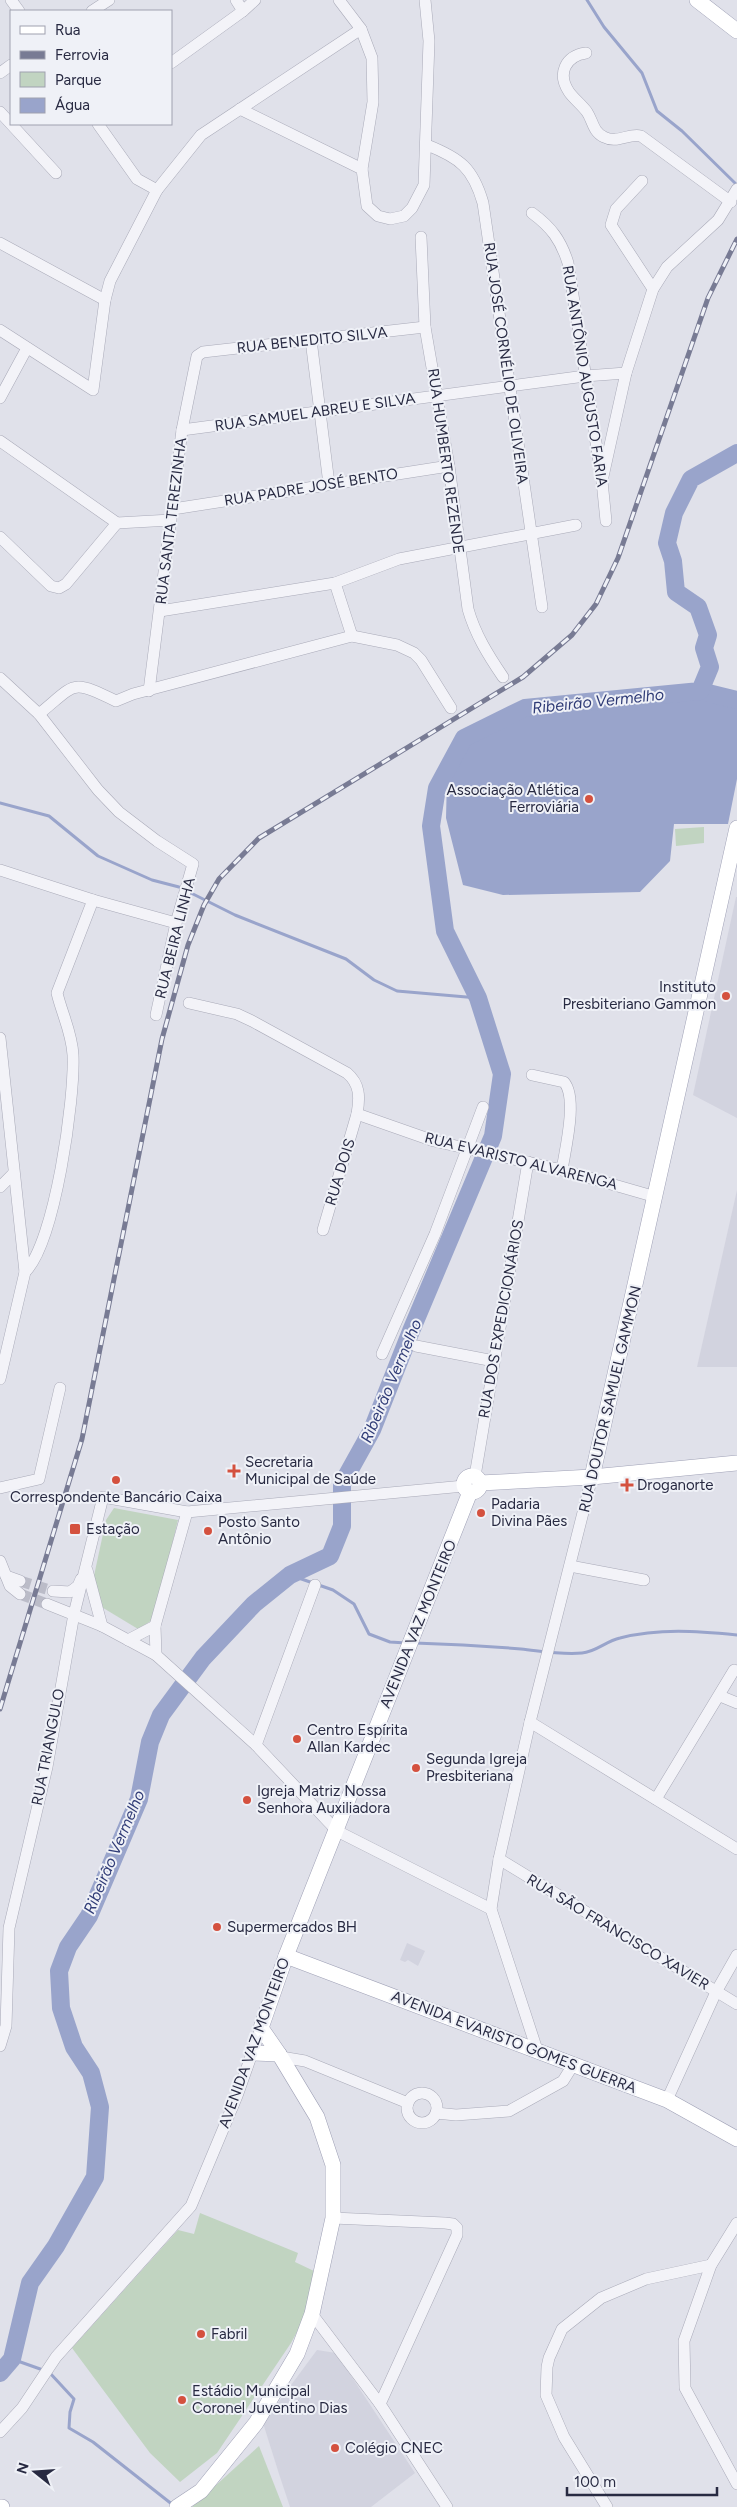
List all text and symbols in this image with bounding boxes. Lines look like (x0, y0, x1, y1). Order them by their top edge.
legend (10, 10, 172, 125)
text: Rua (55, 21, 80, 39)
text: Ferrovia (55, 46, 109, 64)
text: Parque (55, 71, 102, 89)
text: Água (55, 96, 90, 114)
street label: RUA JOSÉ CORNÉLIO DE OLIVEIRA (480, 241, 532, 485)
street label: RUA ANTÔNIO AUGUSTO FARIA (559, 264, 611, 488)
street label: RUA BENEDITO SILVA (236, 323, 388, 357)
street label: RUA HUMBERTO REZENDE (424, 367, 468, 555)
street label: RUA SAMUEL ABREU E SILVA (214, 389, 416, 435)
street label: RUA SANTA TEREZINHA (152, 436, 190, 606)
street label: RUA PADRE JOSÉ BENTO (223, 464, 399, 510)
water label: Ribeirão Vermelho (531, 685, 665, 717)
place label: Associação Atlética Ferroviária (447, 781, 579, 816)
marker: Associação Atlética Ferroviária (583, 793, 595, 805)
street label: RUA BEIRA LINHA (151, 876, 199, 1000)
place label: Instituto Presbiteriano Gammon (562, 978, 716, 1013)
marker: Instituto Presbiteriano Gammon (720, 990, 732, 1002)
street label: RUA EVARISTO ALVARENGA (423, 1128, 619, 1194)
street label: RUA DOIS (321, 1136, 359, 1208)
street label: RUA DOS EXPEDICIONÁRIOS (475, 1218, 527, 1420)
street label: RUA DOUTOR SAMUEL GAMMON (575, 1284, 645, 1514)
water label: Ribeirão Vermelho (356, 1316, 426, 1446)
place label: Secretaria Municipal de Saúde (245, 1453, 376, 1488)
marker: Secretaria Municipal de Saúde (227, 1464, 241, 1478)
marker: Correspondente Bancário Caixa (110, 1474, 122, 1486)
place label: Droganorte (637, 1476, 714, 1494)
marker: Droganorte (621, 1479, 633, 1491)
place label: Correspondente Bancário Caixa (10, 1488, 222, 1506)
place label: Padaria Divina Pães (491, 1495, 567, 1530)
marker: Padaria Divina Pães (475, 1507, 487, 1519)
place label: Posto Santo Antônio (218, 1513, 300, 1548)
place label: Estação (86, 1520, 140, 1538)
marker: Estação (68, 1522, 82, 1536)
marker: Posto Santo Antônio (202, 1525, 214, 1537)
street label: AVENIDA VAZ MONTEIRO (376, 1537, 460, 1711)
street label: RUA TRIANGULO (28, 1687, 68, 1807)
place label: Centro Espírita Allan Kardec (307, 1721, 408, 1756)
marker: Centro Espírita Allan Kardec (291, 1733, 303, 1745)
place label: Segunda Igreja Presbiteriana (426, 1750, 527, 1785)
marker: Segunda Igreja Presbiteriana (410, 1762, 422, 1774)
place label: Igreja Matriz Nossa Senhora Auxiliadora (257, 1782, 390, 1817)
water label: Ribeirão Vermelho (79, 1787, 149, 1917)
marker: Igreja Matriz Nossa Senhora Auxiliadora (241, 1794, 253, 1806)
street label: RUA SÃO FRANCISCO XAVIER (524, 1870, 712, 1994)
place label: Supermercados BH (227, 1918, 357, 1936)
marker: Supermercados BH (211, 1921, 223, 1933)
street label: AVENIDA VAZ MONTEIRO (215, 1955, 293, 2131)
street label: AVENIDA EVARISTO GOMES GUERRA (389, 1987, 639, 2097)
place label: Fabril (211, 2325, 247, 2343)
marker: Fabril (195, 2328, 207, 2340)
place label: Estádio Municipal Coronel Juventino Dias (192, 2382, 348, 2417)
marker: Estádio Municipal Coronel Juventino Dias (176, 2394, 188, 2406)
place label: Colégio CNEC (345, 2439, 443, 2457)
marker: Colégio CNEC (329, 2442, 341, 2454)
north arrow (10, 2447, 60, 2497)
text: N (13, 2461, 33, 2476)
scale bar (567, 2464, 717, 2496)
text: 100 m (574, 2473, 616, 2491)

